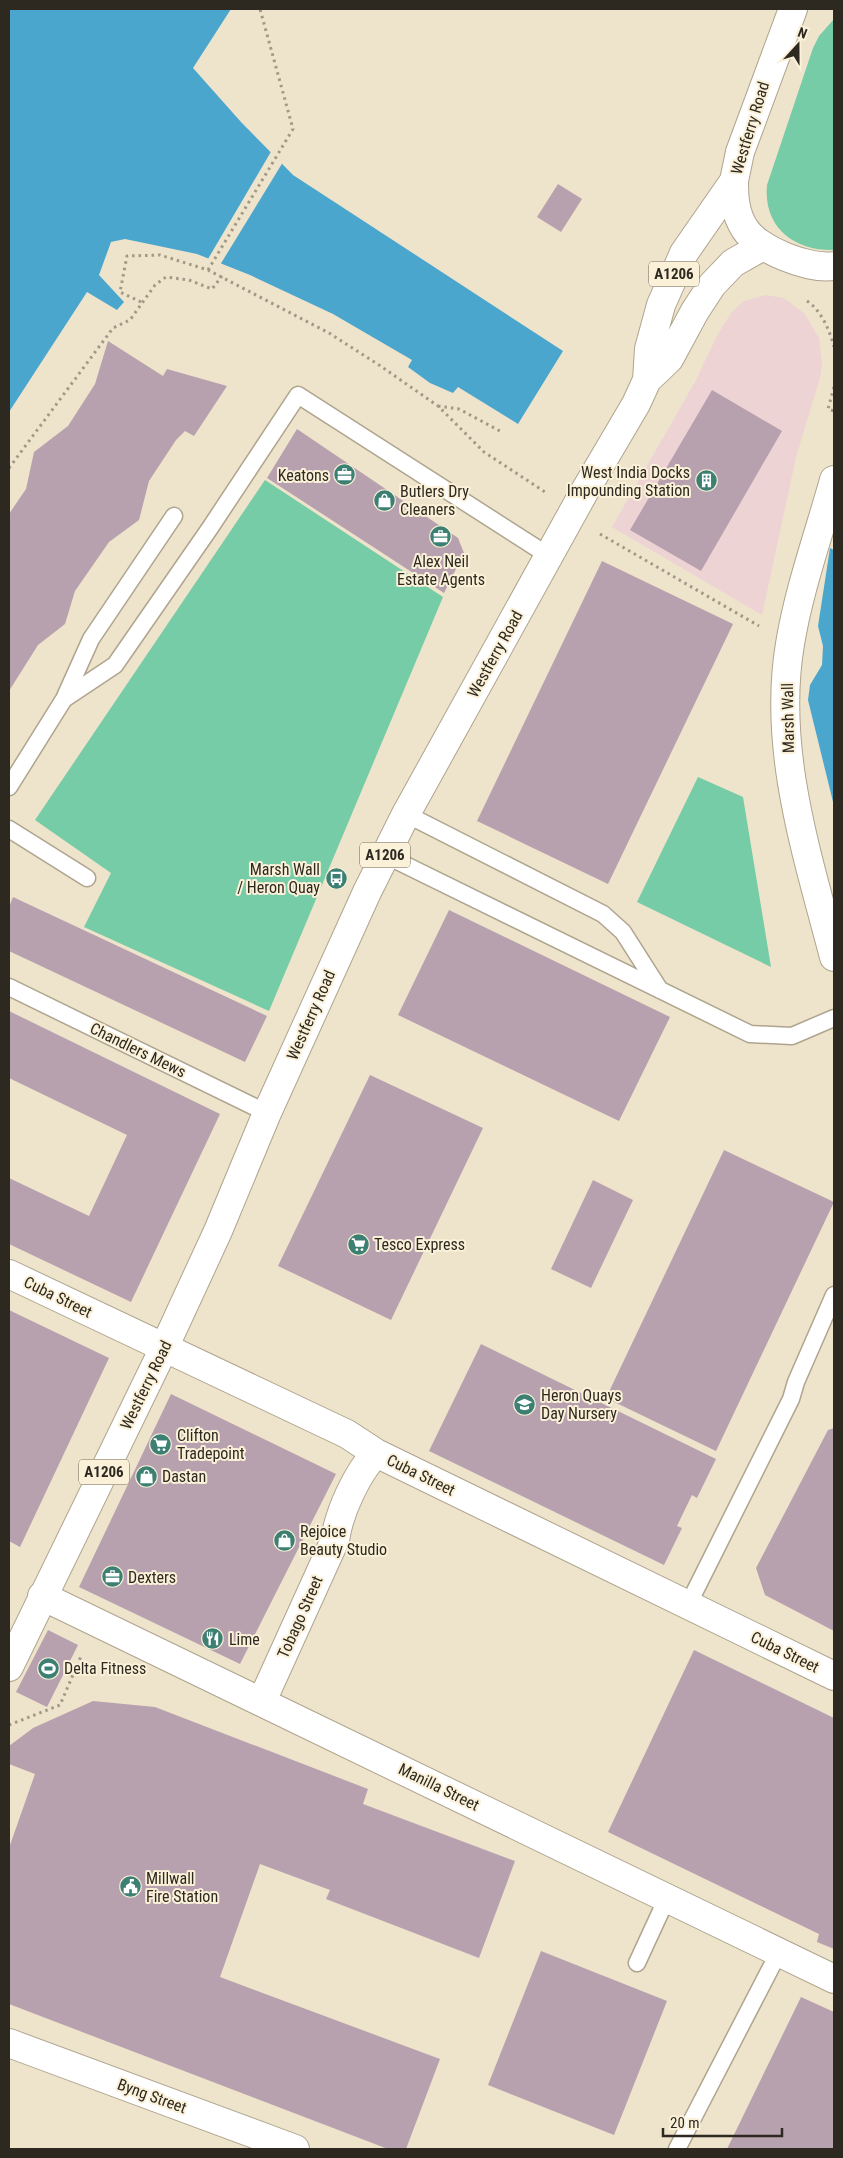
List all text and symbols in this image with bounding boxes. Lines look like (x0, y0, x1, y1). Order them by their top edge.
north arrow (773, 20, 823, 70)
text: N (796, 24, 810, 42)
street label: Westferry Road (727, 79, 773, 177)
road number: A1206 (649, 262, 699, 286)
office icon: Keatons (333, 463, 357, 487)
place label: West India Docks Impounding Station (567, 463, 690, 500)
place label: Keatons (278, 466, 329, 485)
building icon: West India Docks Impounding Station (694, 469, 718, 493)
place label: Butlers Dry Cleaners (400, 482, 469, 519)
shop icon: Butlers Dry Cleaners (372, 488, 396, 512)
office icon: Alex Neil Estate Agents (429, 525, 453, 549)
place label: Alex Neil Estate Agents (397, 552, 485, 589)
street label: Westferry Road (463, 607, 527, 701)
street label: Marsh Wall (778, 683, 798, 753)
road number: A1206 (360, 842, 410, 868)
place label: Marsh Wall / Heron Quay (237, 860, 320, 897)
bus stop icon: Marsh Wall / Heron Quay (324, 866, 348, 890)
street label: Westferry Road (283, 967, 339, 1063)
street label: Chandlers Mews (87, 1019, 189, 1081)
supermarket icon: Tesco Express (346, 1232, 370, 1256)
place label: Tesco Express (374, 1235, 465, 1254)
street label: Cuba Street (21, 1272, 95, 1322)
street label: Westferry Road (116, 1338, 176, 1432)
place label: Heron Quays Day Nursery (541, 1386, 621, 1423)
school or university icon: Heron Quays Day Nursery (513, 1392, 537, 1416)
place label: Clifton Tradepoint (177, 1426, 245, 1463)
supermarket icon: Clifton Tradepoint (149, 1432, 173, 1456)
street label: Cuba Street (384, 1450, 458, 1500)
road number: A1206 (79, 1460, 129, 1484)
shop icon: Dastan (134, 1464, 158, 1488)
place label: Dastan (162, 1467, 206, 1486)
place label: Rejoice Beauty Studio (300, 1522, 387, 1559)
shop icon: Rejoice Beauty Studio (272, 1528, 296, 1552)
office icon: Dexters (100, 1565, 124, 1589)
place label: Dexters (128, 1568, 176, 1587)
street label: Tobago Street (273, 1573, 327, 1661)
restaurant icon: Lime (201, 1627, 225, 1651)
street label: Cuba Street (748, 1627, 822, 1677)
place label: Lime (229, 1630, 260, 1649)
sports icon: Delta Fitness (36, 1656, 60, 1680)
place label: Delta Fitness (64, 1659, 146, 1678)
street label: Manilla Street (396, 1759, 483, 1815)
place label: Millwall Fire Station (146, 1869, 218, 1906)
public building icon: Millwall Fire Station (118, 1875, 142, 1899)
street label: Byng Street (115, 2075, 189, 2117)
scale bar (663, 2106, 782, 2138)
text: 20 m (670, 2114, 700, 2132)

